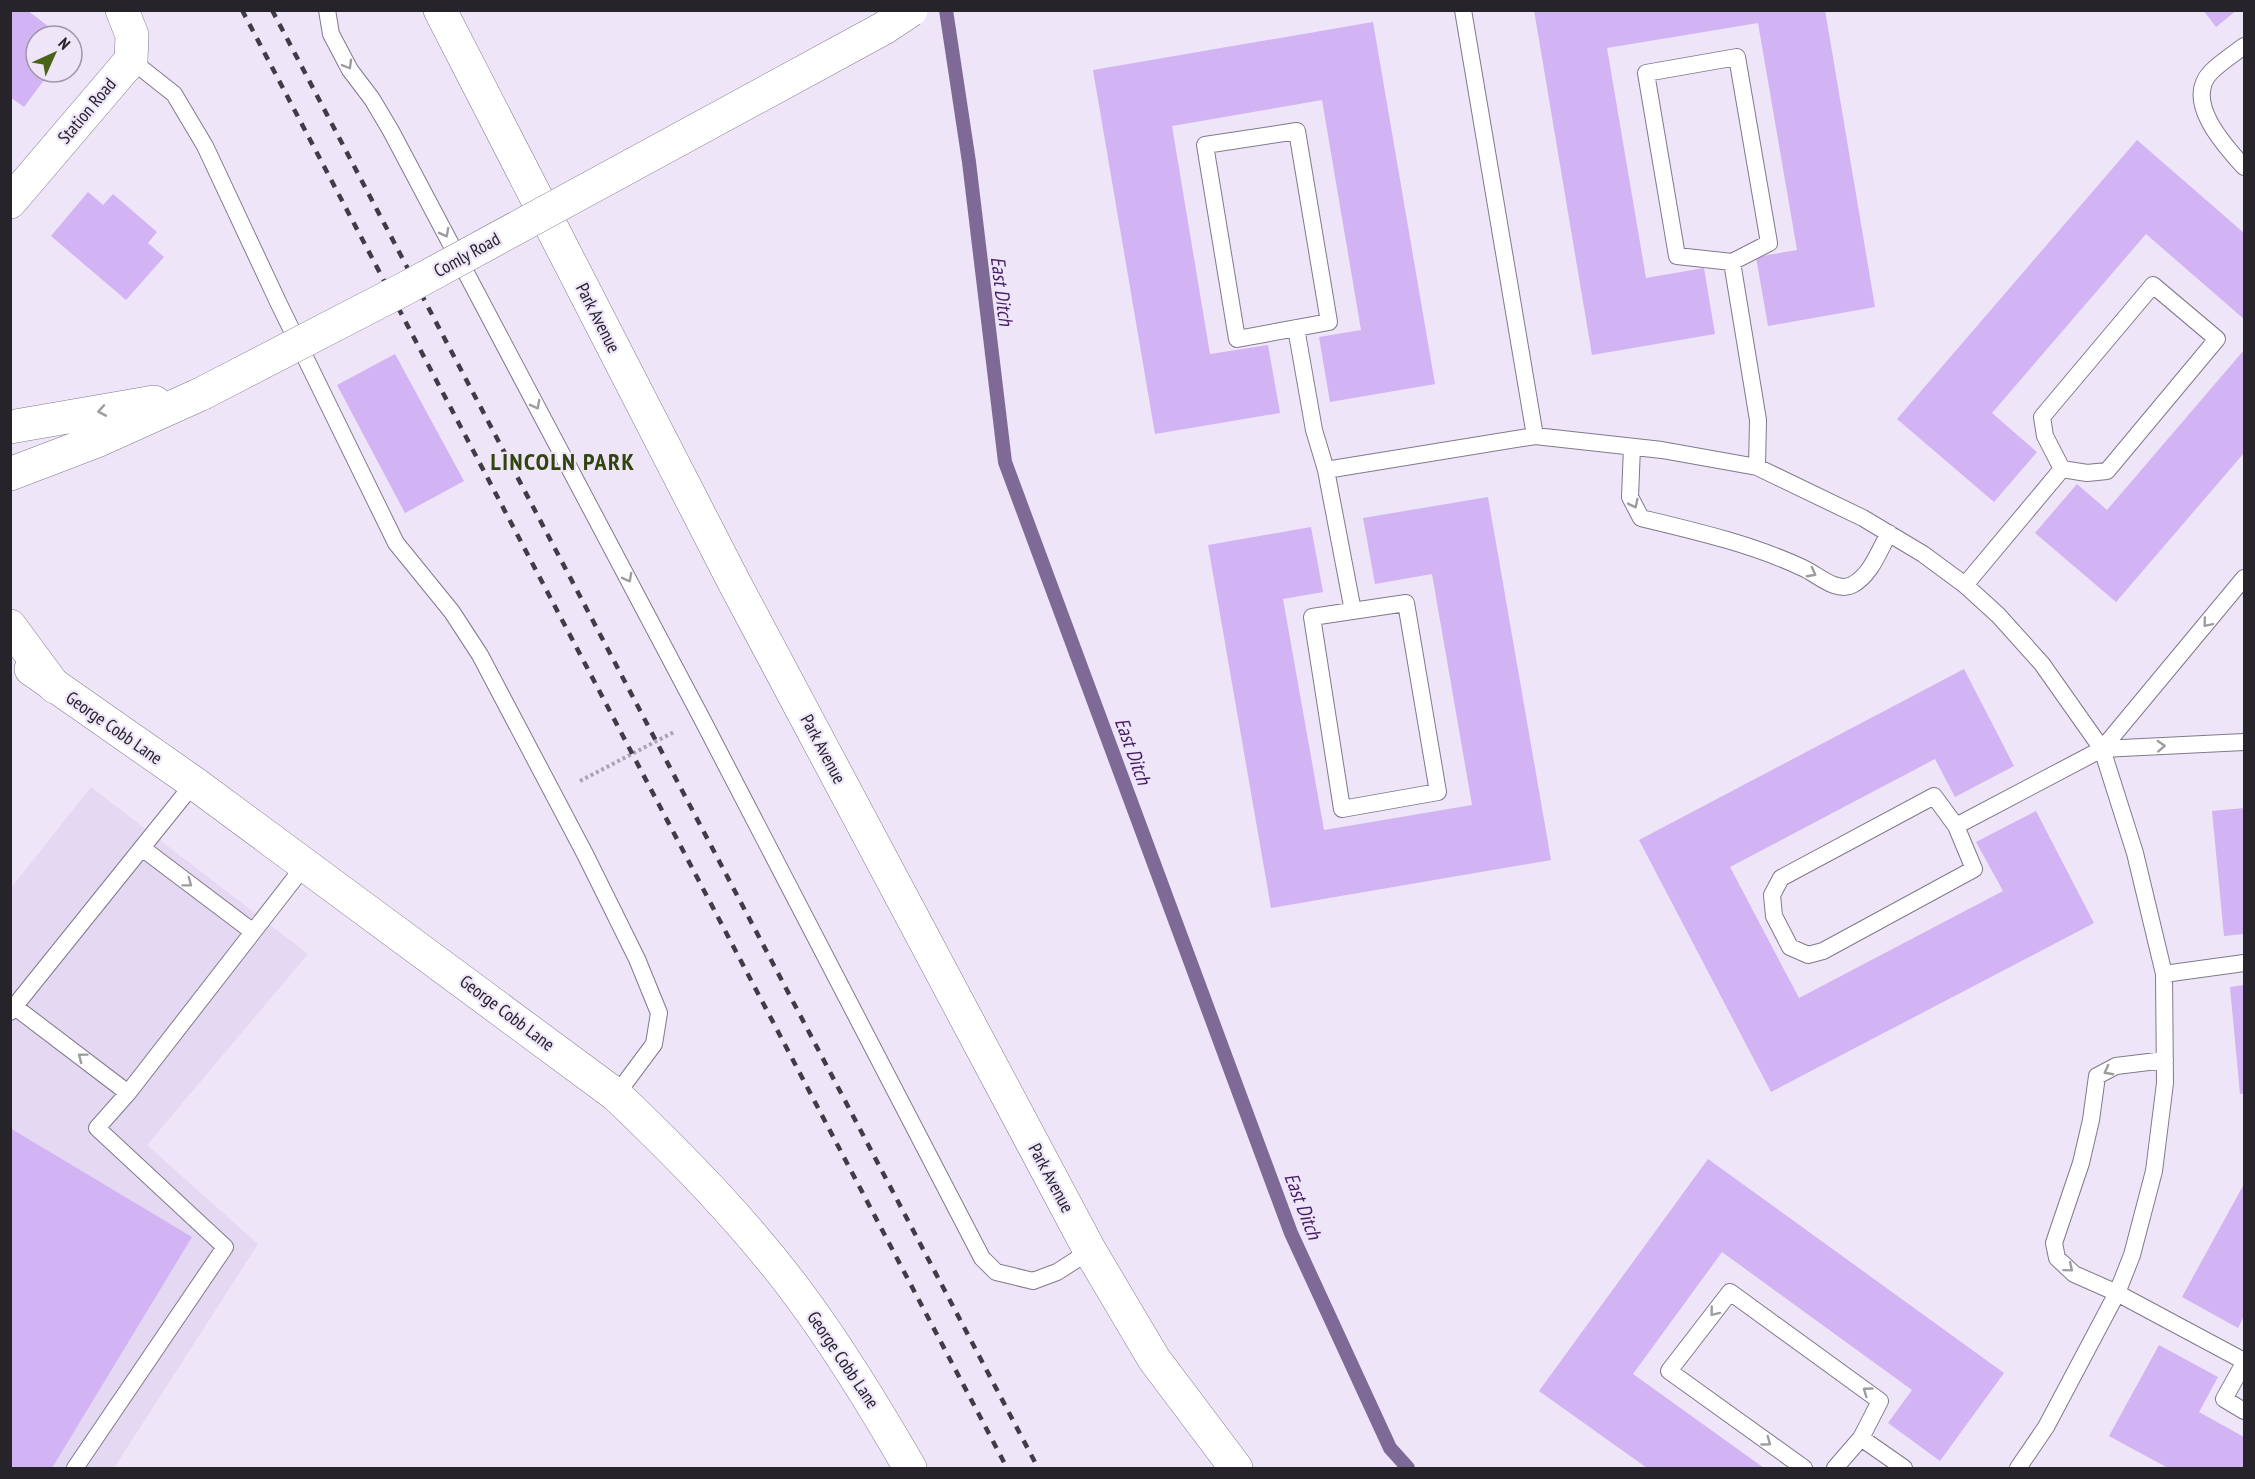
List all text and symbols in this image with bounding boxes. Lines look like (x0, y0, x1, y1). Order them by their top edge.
north arrow (24, 24, 84, 84)
text: N (54, 33, 75, 54)
one-way arrow (341, 58, 352, 69)
street label: Station Road (52, 73, 121, 148)
street label: Comly Road (430, 227, 504, 282)
one-way arrow (438, 227, 449, 237)
water label: East Ditch (985, 255, 1019, 328)
street label: Park Avenue (571, 279, 626, 356)
one-way arrow (529, 399, 540, 410)
one-way arrow (97, 404, 107, 417)
district label: LINCOLN PARK (491, 446, 635, 477)
one-way arrow (1627, 498, 1639, 509)
one-way arrow (1806, 566, 1816, 577)
one-way arrow (621, 571, 632, 582)
one-way arrow (2203, 616, 2214, 627)
street label: George Cobb Lane (62, 686, 167, 769)
street label: Park Avenue (796, 710, 851, 787)
water label: East Ditch (1109, 714, 1157, 789)
one-way arrow (2156, 740, 2165, 752)
one-way arrow (182, 875, 193, 886)
street label: George Cobb Lane (455, 970, 559, 1056)
one-way arrow (77, 1054, 88, 1065)
one-way arrow (2103, 1063, 2114, 1075)
street label: Park Avenue (1024, 1139, 1079, 1216)
water label: East Ditch (1278, 1169, 1328, 1244)
one-way arrow (2062, 1261, 2073, 1272)
one-way arrow (1710, 1306, 1721, 1317)
street label: George Cobb Lane (802, 1307, 884, 1413)
one-way arrow (1862, 1387, 1873, 1398)
one-way arrow (1761, 1435, 1772, 1446)

